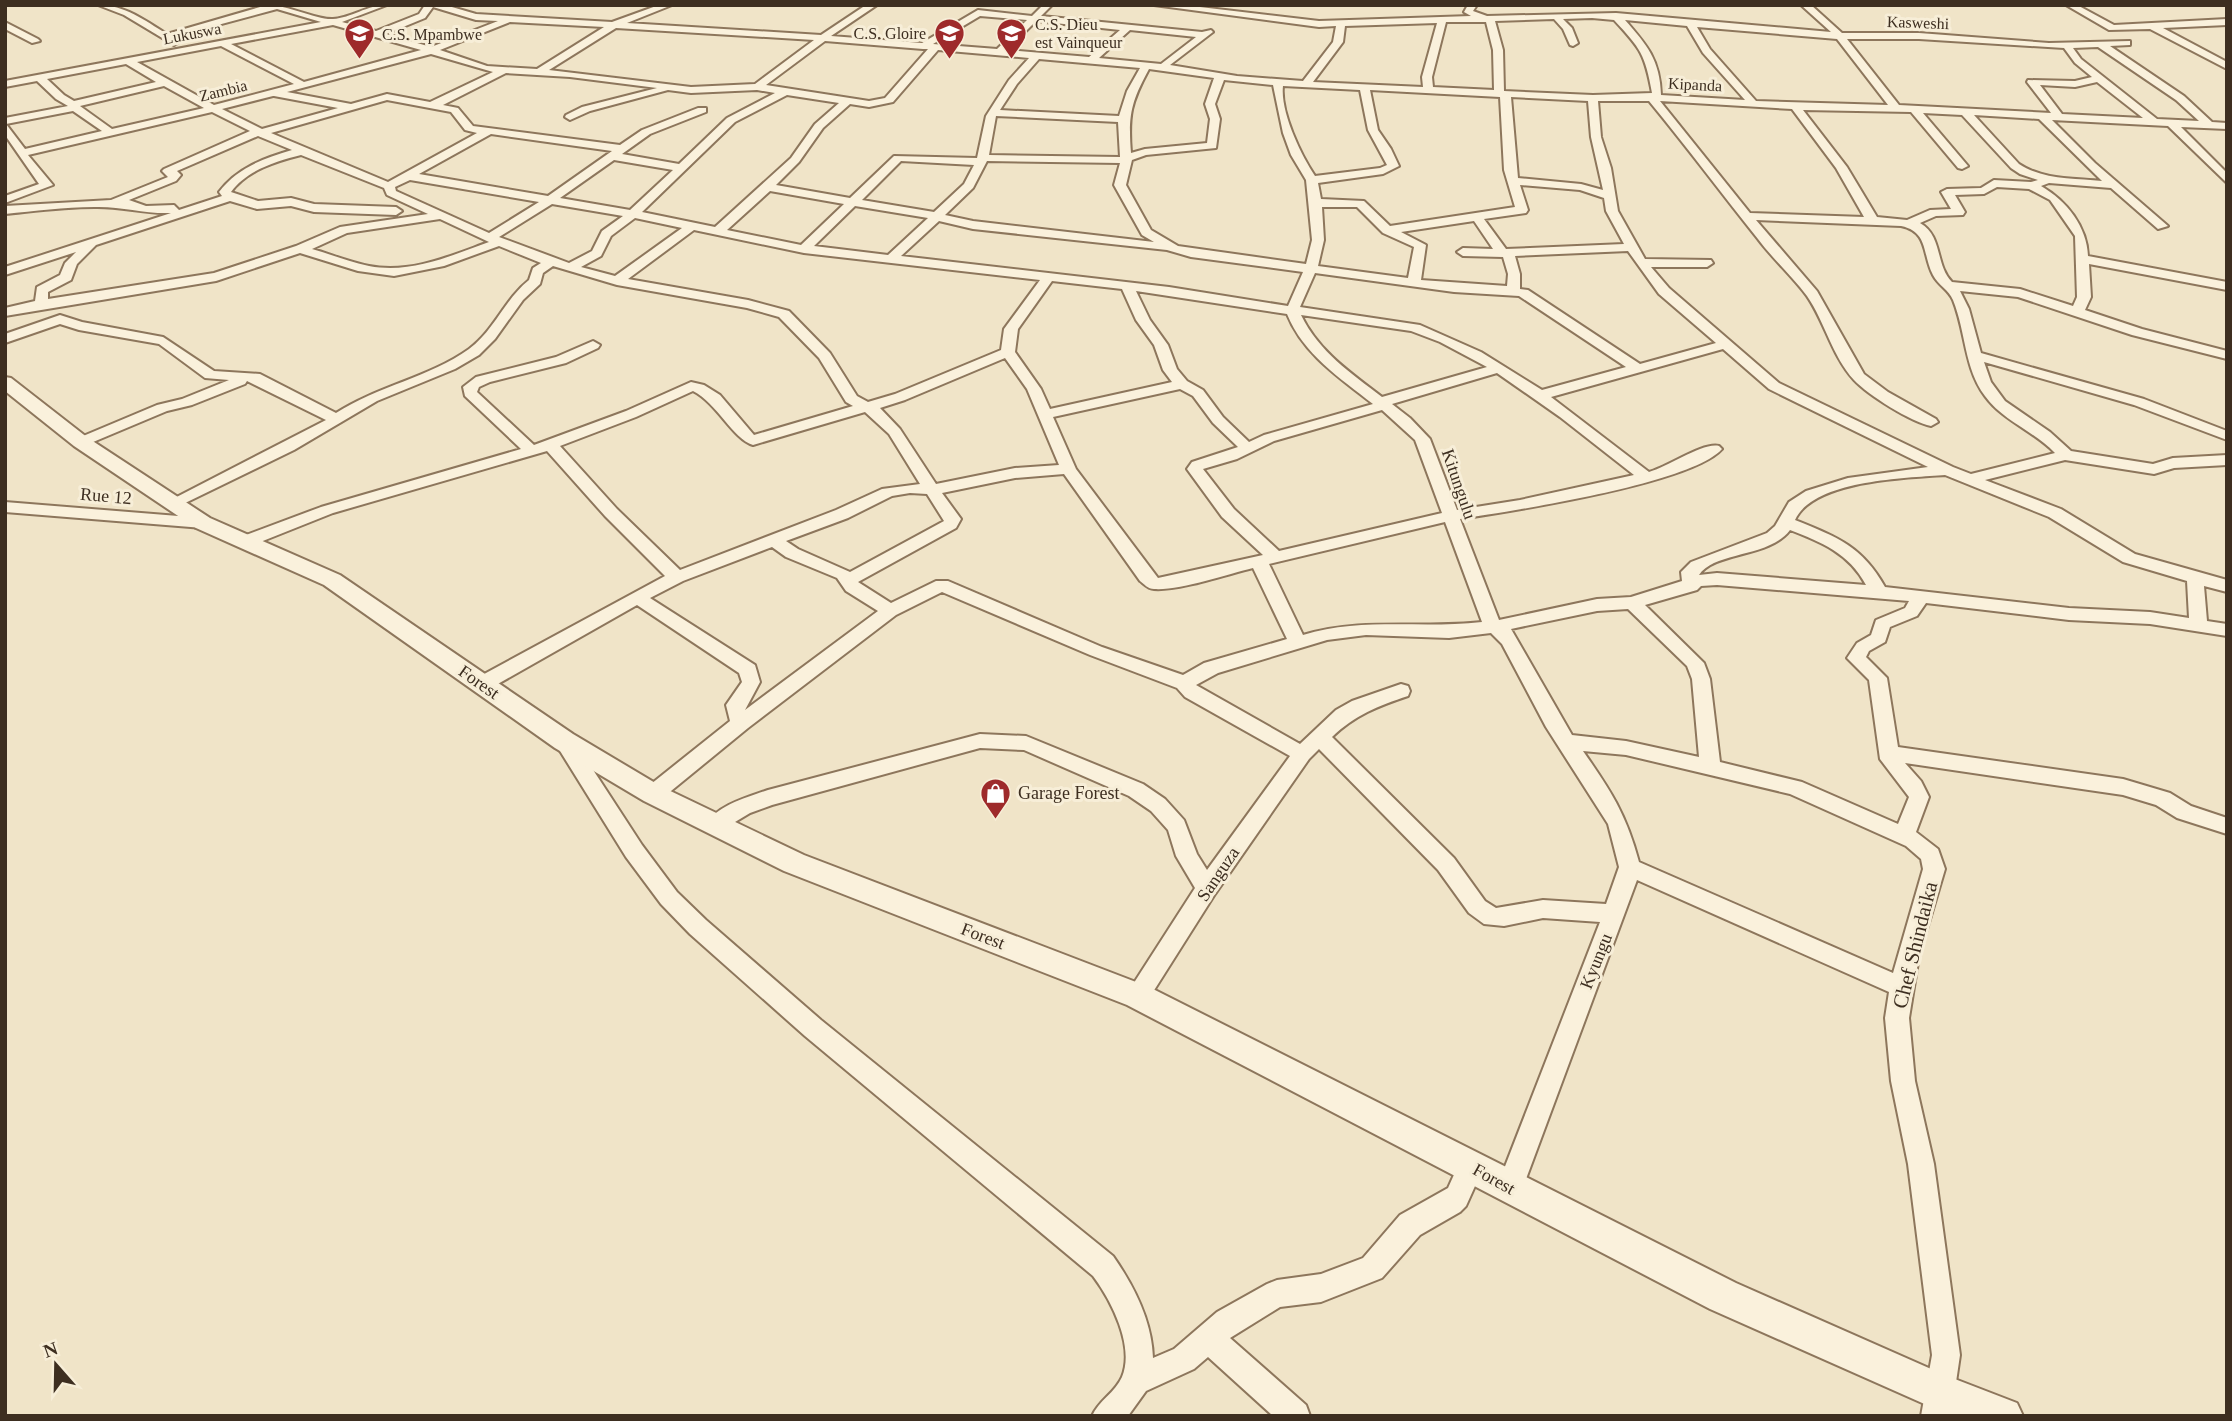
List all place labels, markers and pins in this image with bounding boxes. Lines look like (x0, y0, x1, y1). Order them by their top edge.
school or university icon: C.S. Gloire (932, 16, 966, 60)
school or university icon: C.S. Dieu est Vainqueur (995, 16, 1029, 60)
place label: C.S. Dieu est Vainqueur (1035, 16, 1123, 52)
school or university icon: C.S. Mpambwe (342, 17, 376, 61)
place label: C.S. Gloire (854, 25, 926, 42)
place label: C.S. Mpambwe (382, 26, 482, 44)
shop icon: Garage Forest (978, 776, 1012, 820)
place label: Garage Forest (1018, 783, 1119, 803)

